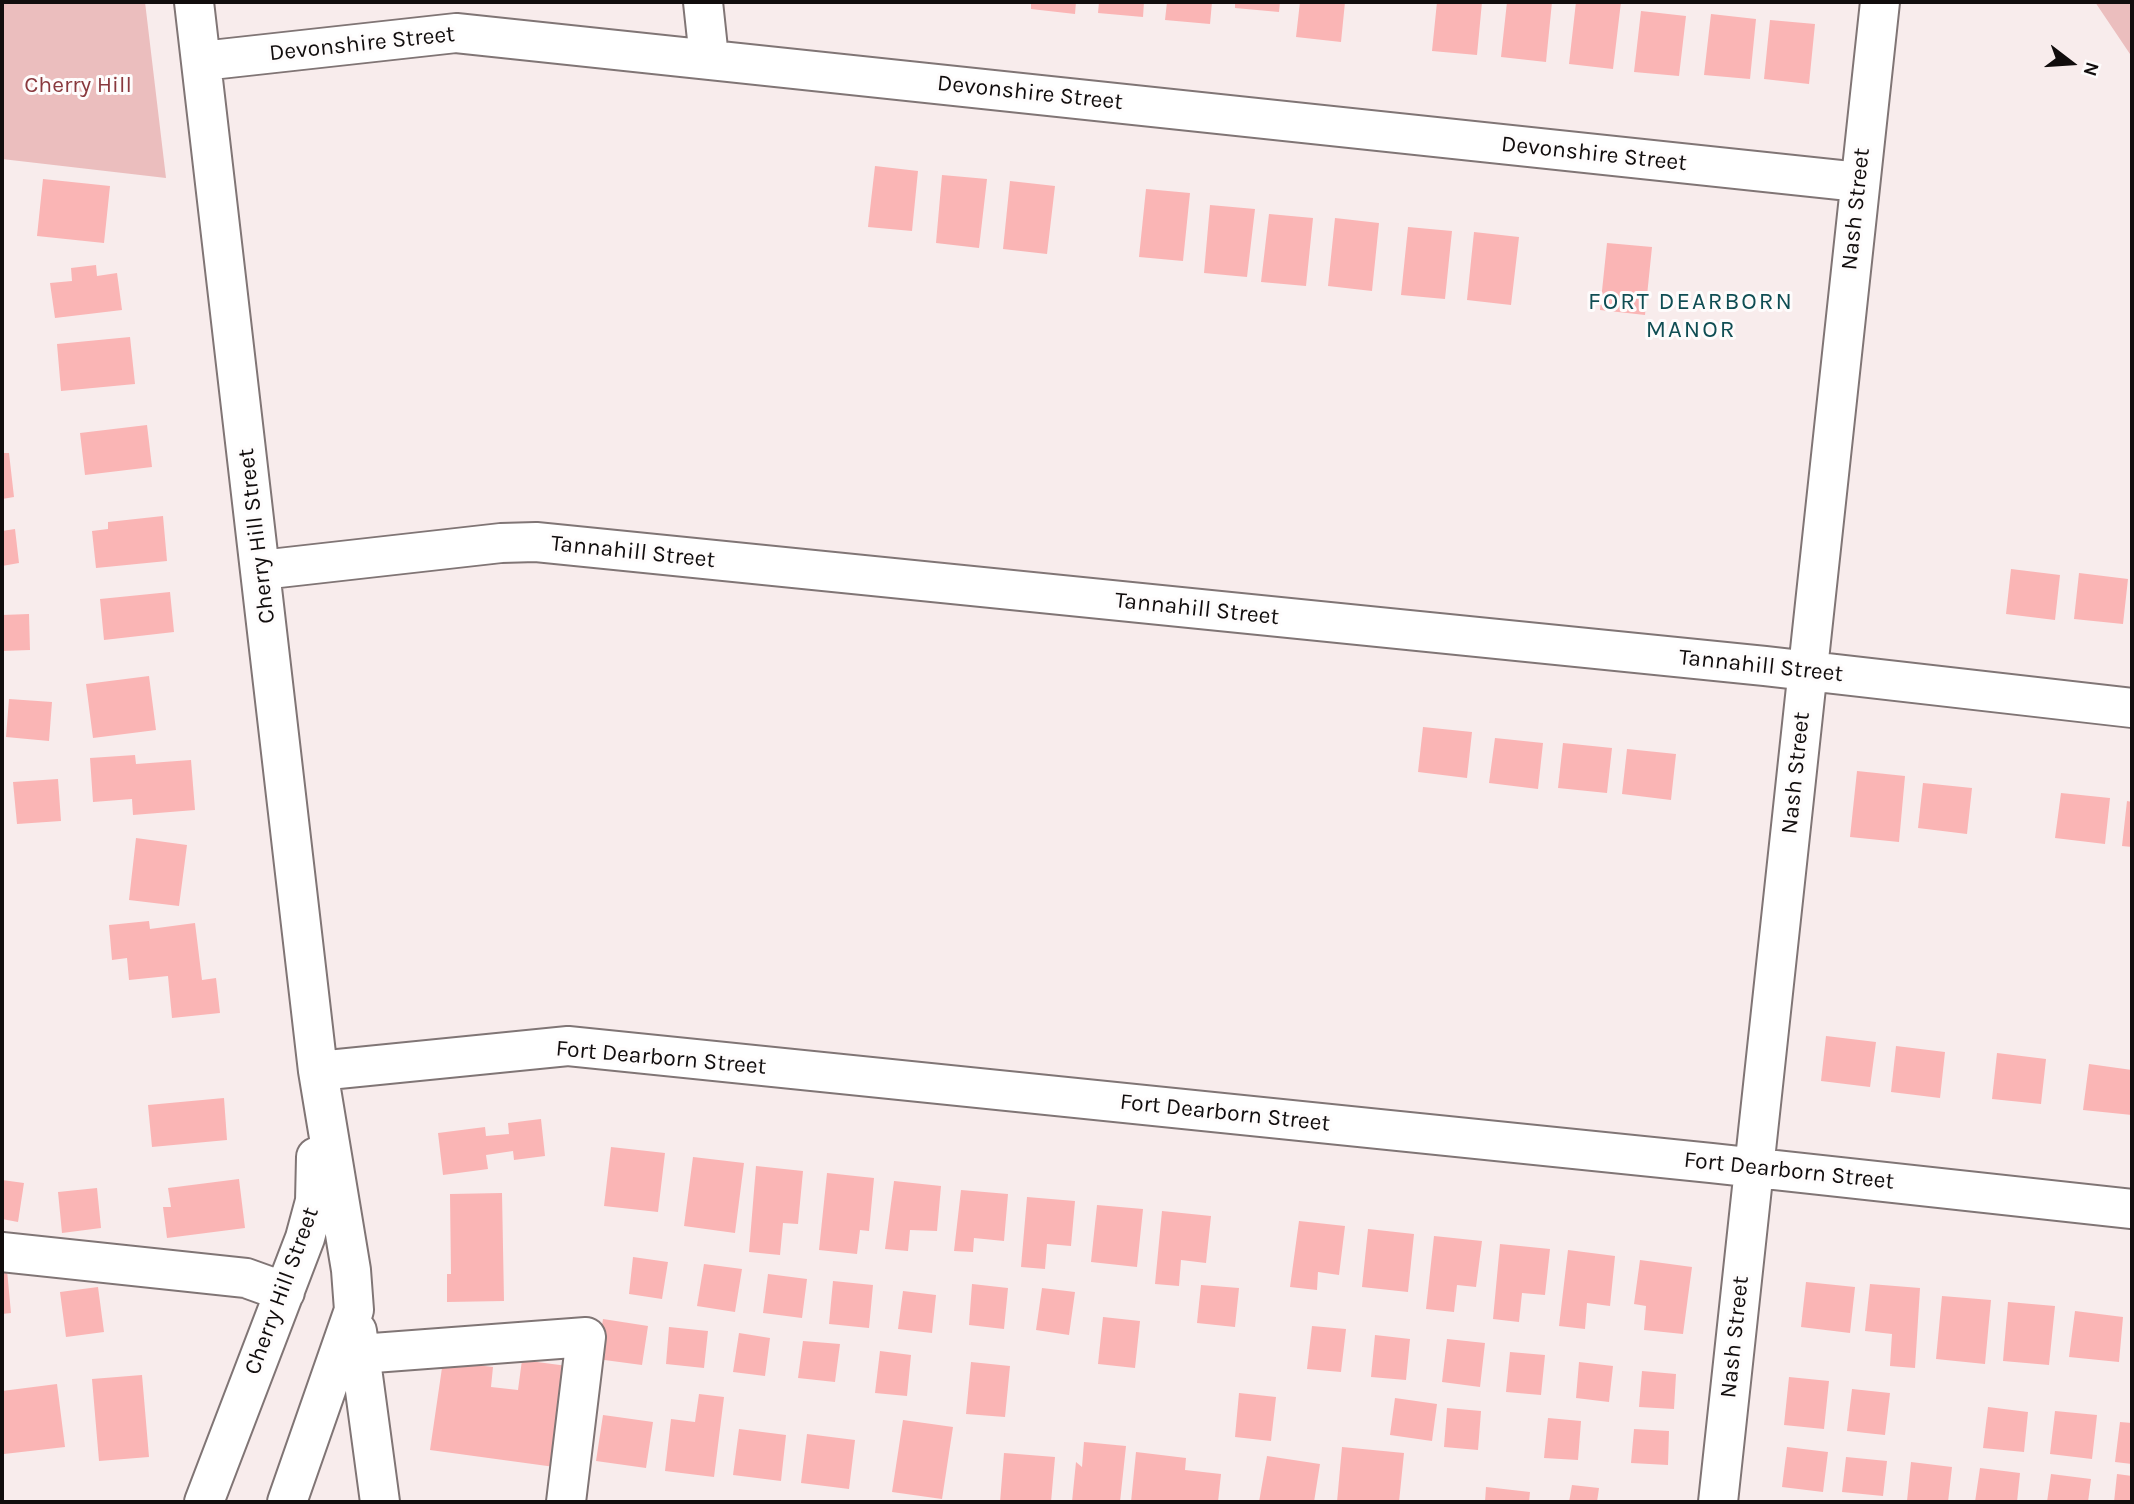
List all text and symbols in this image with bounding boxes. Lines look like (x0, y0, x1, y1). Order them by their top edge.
street label: Devonshire Street (268, 21, 456, 67)
north arrow (2036, 28, 2106, 98)
text: N (2079, 59, 2104, 79)
street label: Devonshire Street (936, 70, 1124, 116)
park label: Cherry Hill (24, 71, 132, 99)
street label: Devonshire Street (1500, 131, 1688, 177)
street label: Nash Street (1836, 146, 1876, 272)
district label: FORT DEARBORN MANOR (1590, 288, 1792, 344)
street label: Cherry Hill Street (233, 447, 281, 625)
street label: Tannahill Street (550, 530, 716, 574)
street label: Tannahill Street (1114, 587, 1280, 631)
street label: Tannahill Street (1678, 644, 1844, 688)
street label: Nash Street (1776, 710, 1816, 836)
street label: Fort Dearborn Street (555, 1035, 767, 1081)
street label: Fort Dearborn Street (1118, 1088, 1332, 1138)
street label: Fort Dearborn Street (1682, 1146, 1896, 1196)
street label: Cherry Hill Street (239, 1203, 325, 1379)
street label: Nash Street (1715, 1274, 1755, 1400)

